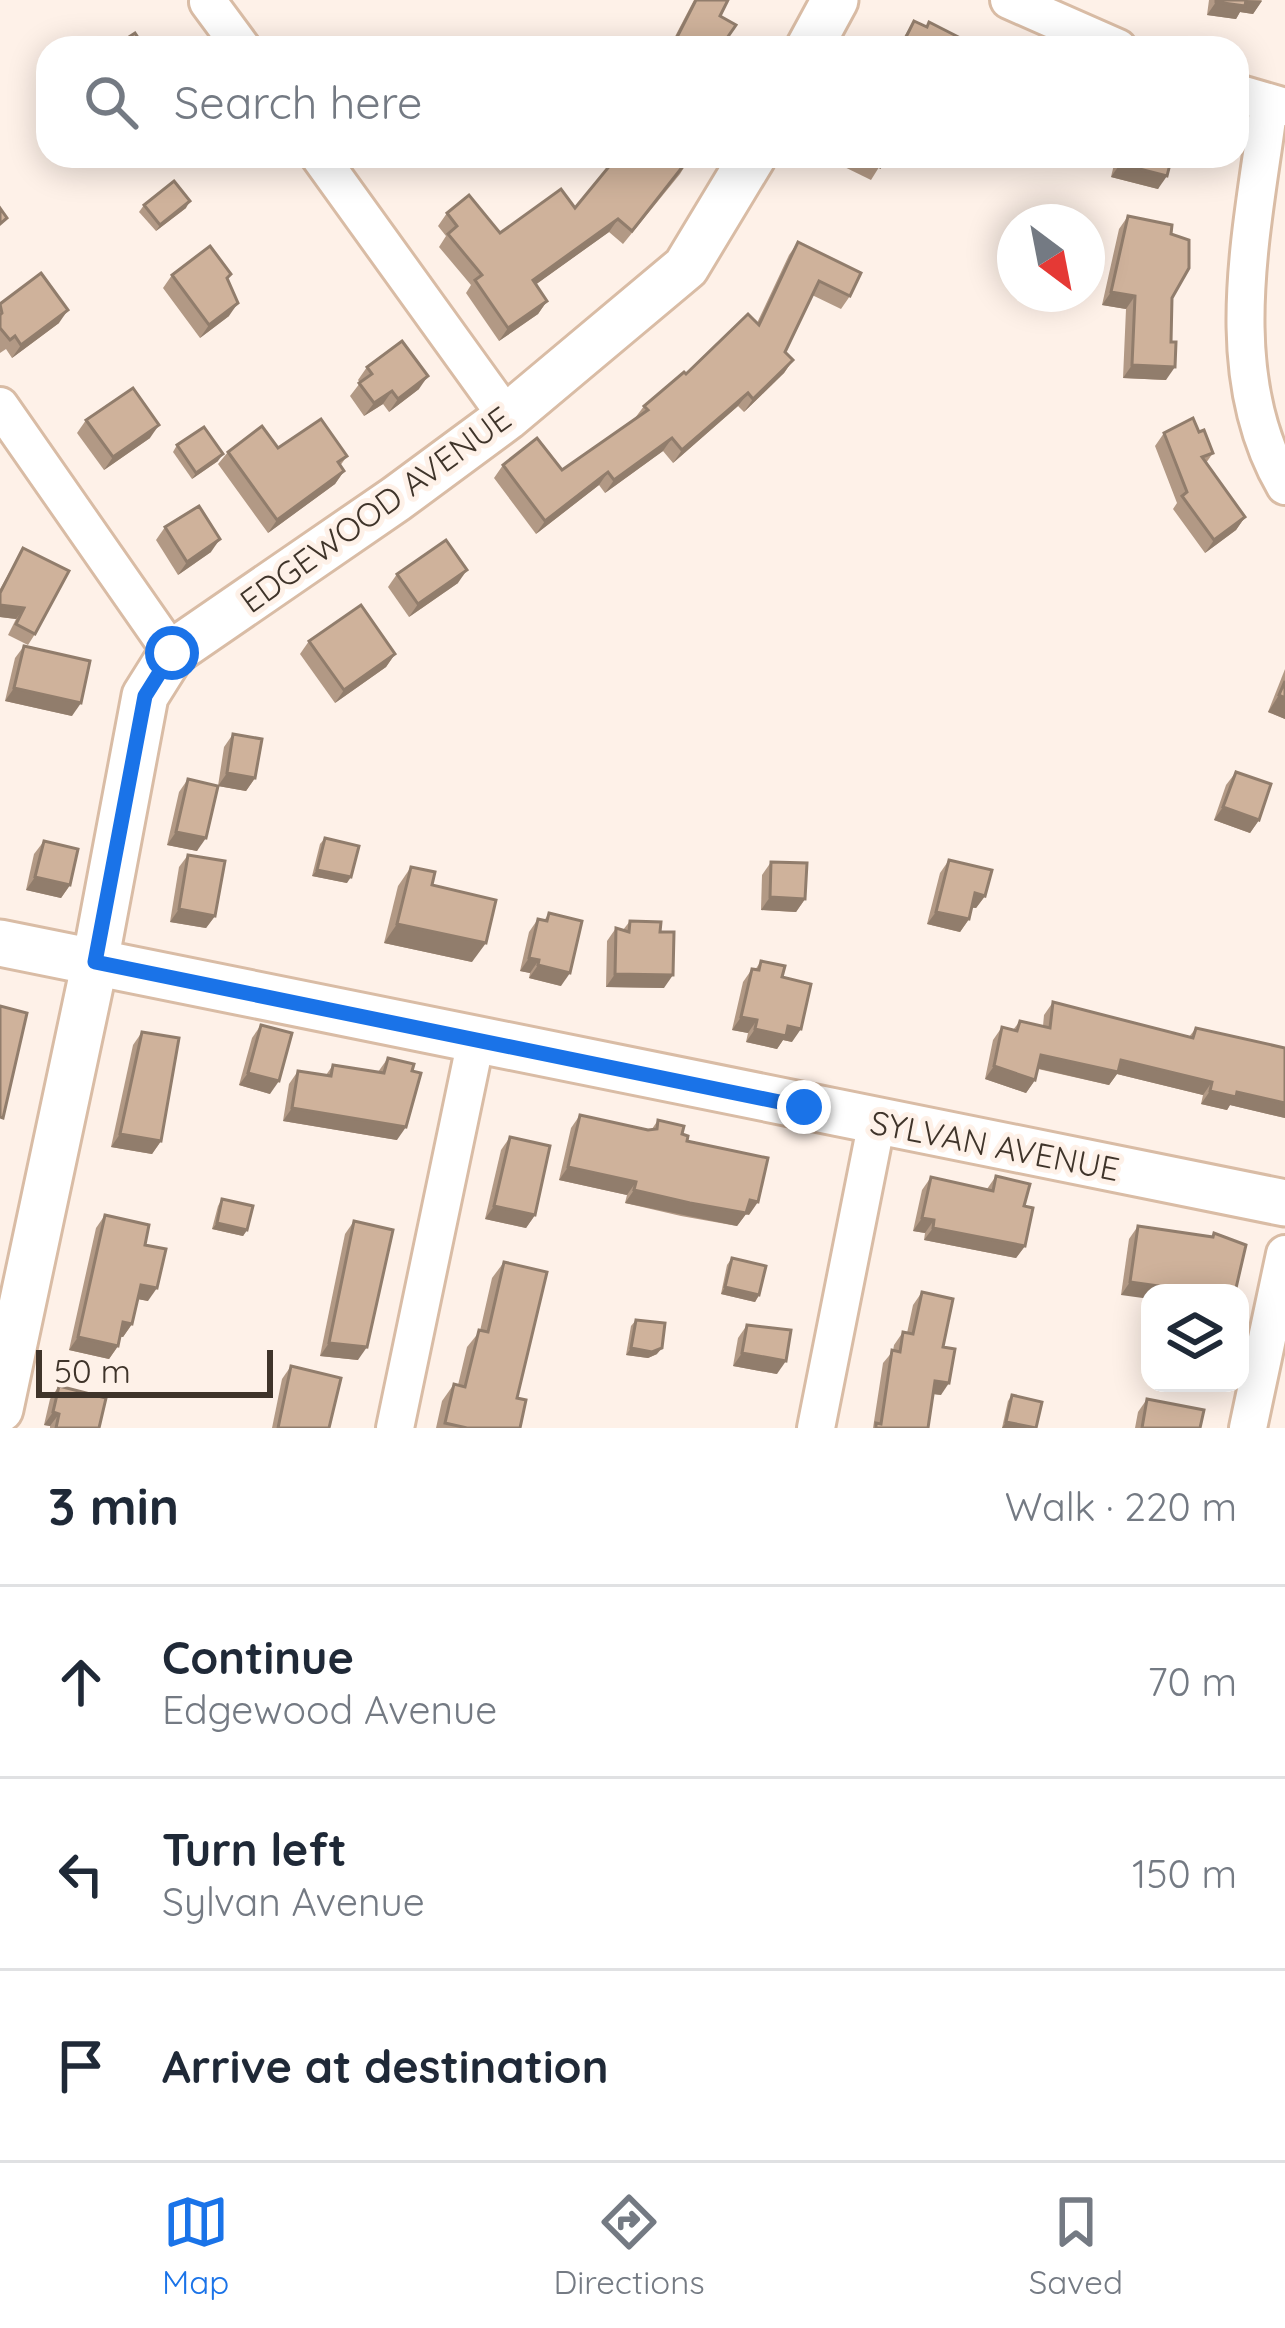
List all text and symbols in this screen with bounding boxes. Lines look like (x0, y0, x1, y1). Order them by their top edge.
search box (36, 36, 1249, 168)
icon: search (78, 69, 144, 135)
text: Search here (174, 74, 422, 130)
north arrow (997, 204, 1105, 312)
street label: EDGEWOOD AVENUE (232, 397, 518, 621)
route start (145, 626, 199, 680)
route end (777, 1080, 831, 1134)
street label: SYLVAN AVENUE (867, 1101, 1123, 1189)
map controls (1141, 1284, 1249, 1392)
button: layers (1141, 1284, 1249, 1392)
scale bar (36, 1344, 273, 1397)
text: 50 m (54, 1350, 131, 1391)
text: 3 min (48, 1474, 179, 1538)
text: Walk · 220 m (1005, 1482, 1237, 1531)
text: Continue (162, 1629, 354, 1685)
icon: ahead (48, 1649, 114, 1715)
text: 70 m (1148, 1657, 1237, 1706)
text: Edgewood Avenue (162, 1685, 497, 1734)
text: Turn left (162, 1821, 347, 1877)
icon: left (48, 1841, 114, 1907)
text: 150 m (1132, 1849, 1237, 1898)
text: Sylvan Avenue (162, 1877, 425, 1926)
icon: arrive (48, 2033, 114, 2099)
text: Arrive at destination (162, 2038, 608, 2094)
tab: Map (162, 2189, 229, 2302)
tab: Directions (553, 2189, 705, 2302)
tab: Saved (1029, 2189, 1123, 2302)

